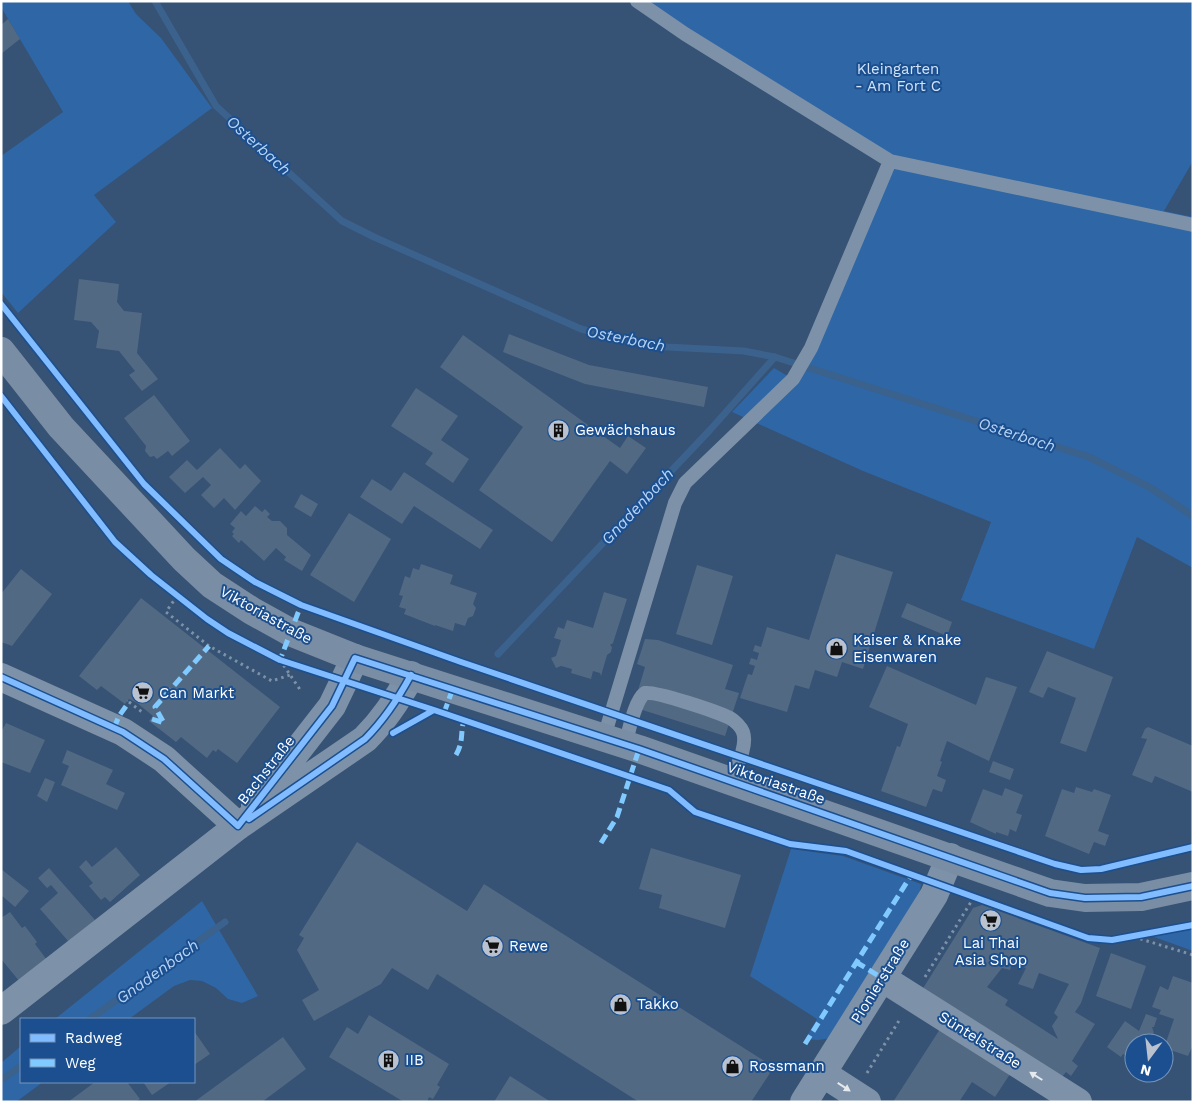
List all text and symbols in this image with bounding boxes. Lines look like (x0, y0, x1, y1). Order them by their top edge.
park label: Kleingarten - Am Fort C (855, 60, 941, 95)
water label: Osterbach (223, 112, 295, 179)
water label: Osterbach (585, 322, 667, 355)
water label: Osterbach (976, 413, 1058, 456)
building icon: Gewächshaus (547, 418, 571, 442)
place label: Gewächshaus (575, 421, 676, 439)
water label: Gnadenbach (597, 464, 677, 548)
street label: Viktoriastraße (217, 582, 315, 648)
place label: Kaiser & Knake Eisenwaren (853, 631, 962, 666)
shop icon: Kaiser & Knake Eisenwaren (825, 637, 849, 661)
supermarket icon: Can Markt (131, 681, 155, 705)
place label: Can Markt (159, 684, 235, 702)
street label: Bachstraße (234, 732, 298, 808)
street label: Viktoriastraße (725, 758, 827, 808)
supermarket icon: Lai Thai Asia Shop (979, 908, 1003, 932)
supermarket icon: Rewe (481, 934, 505, 958)
place label: Lai Thai Asia Shop (955, 934, 1027, 969)
water label: Gnadenbach (112, 935, 202, 1008)
street label: Pionierstraße (847, 935, 913, 1027)
place label: Rewe (509, 937, 548, 955)
shop icon: Takko (609, 992, 633, 1016)
place label: Takko (637, 995, 679, 1013)
street label: Süntelstraße (935, 1007, 1025, 1073)
legend (20, 1018, 195, 1083)
text: Radweg (65, 1029, 122, 1047)
north arrow (1124, 1033, 1174, 1083)
building icon: IIB (377, 1048, 401, 1072)
place label: IIB (405, 1051, 424, 1069)
text: Weg (65, 1054, 96, 1072)
shop icon: Rossmann (721, 1054, 745, 1078)
place label: Rossmann (749, 1057, 825, 1075)
text: N (1139, 1061, 1153, 1080)
one-way arrow (1030, 1071, 1043, 1080)
one-way arrow (838, 1083, 851, 1092)

